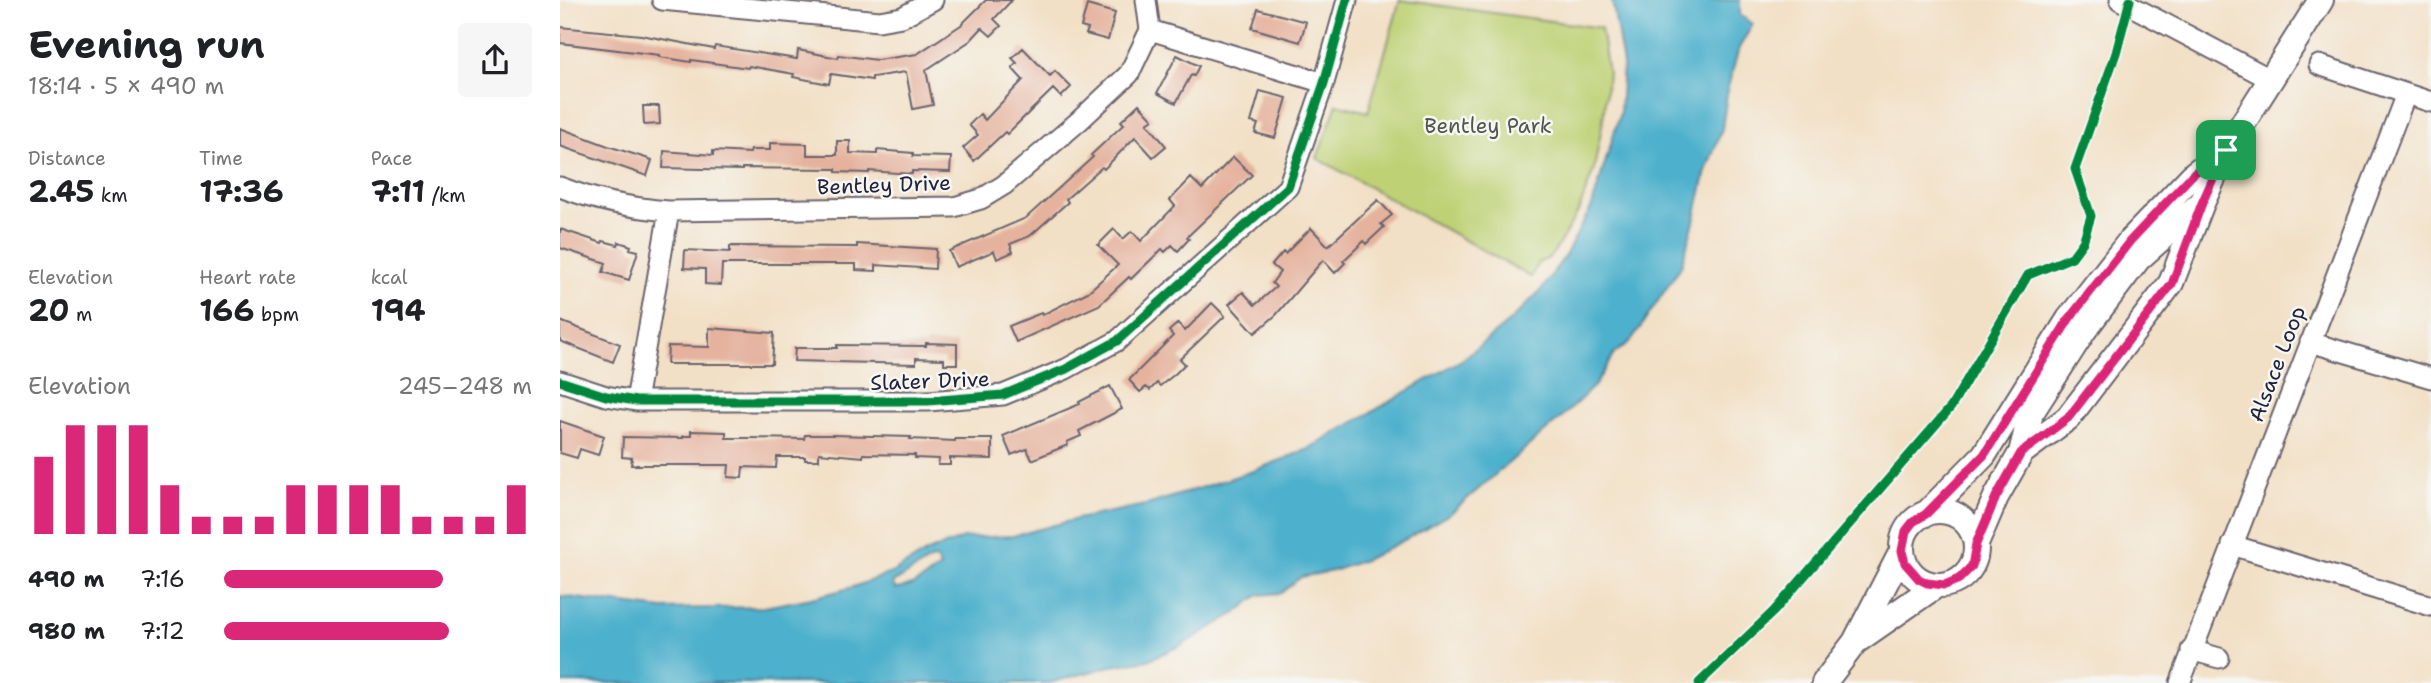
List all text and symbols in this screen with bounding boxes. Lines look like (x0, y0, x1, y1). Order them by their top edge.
text: Evening run (28, 19, 265, 70)
button: share (458, 23, 532, 97)
text: 18:14 · 5 × 490 m (28, 71, 224, 101)
park label: Bentley Park (1424, 112, 1552, 140)
pin (2196, 120, 2256, 180)
icon: arrive (2207, 131, 2245, 169)
text: Distance (28, 146, 106, 171)
text: Time (199, 146, 243, 171)
text: Pace (371, 146, 412, 171)
street label: Bentley Drive (817, 169, 951, 201)
text: 2.45 (28, 171, 94, 212)
text: 17:36 (199, 171, 284, 212)
text: 7:11 (371, 171, 425, 212)
text: km (94, 183, 128, 208)
text: /km (425, 183, 466, 208)
text: Elevation (28, 265, 113, 290)
text: Heart rate (199, 265, 296, 290)
text: kcal (371, 265, 408, 290)
text: 20 (28, 290, 69, 331)
text: 166 (199, 290, 255, 331)
text: 194 (371, 290, 426, 331)
text: m (69, 302, 92, 327)
text: bpm (255, 302, 299, 327)
street label: Alsace Loop (2242, 302, 2312, 426)
street label: Slater Drive (870, 365, 990, 397)
text: Elevation (28, 371, 131, 401)
text: 245–248 m (398, 371, 532, 401)
text: 490 m (28, 564, 104, 594)
text: 7:16 (140, 564, 185, 594)
text: 980 m (28, 616, 105, 646)
text: 7:12 (140, 616, 184, 646)

